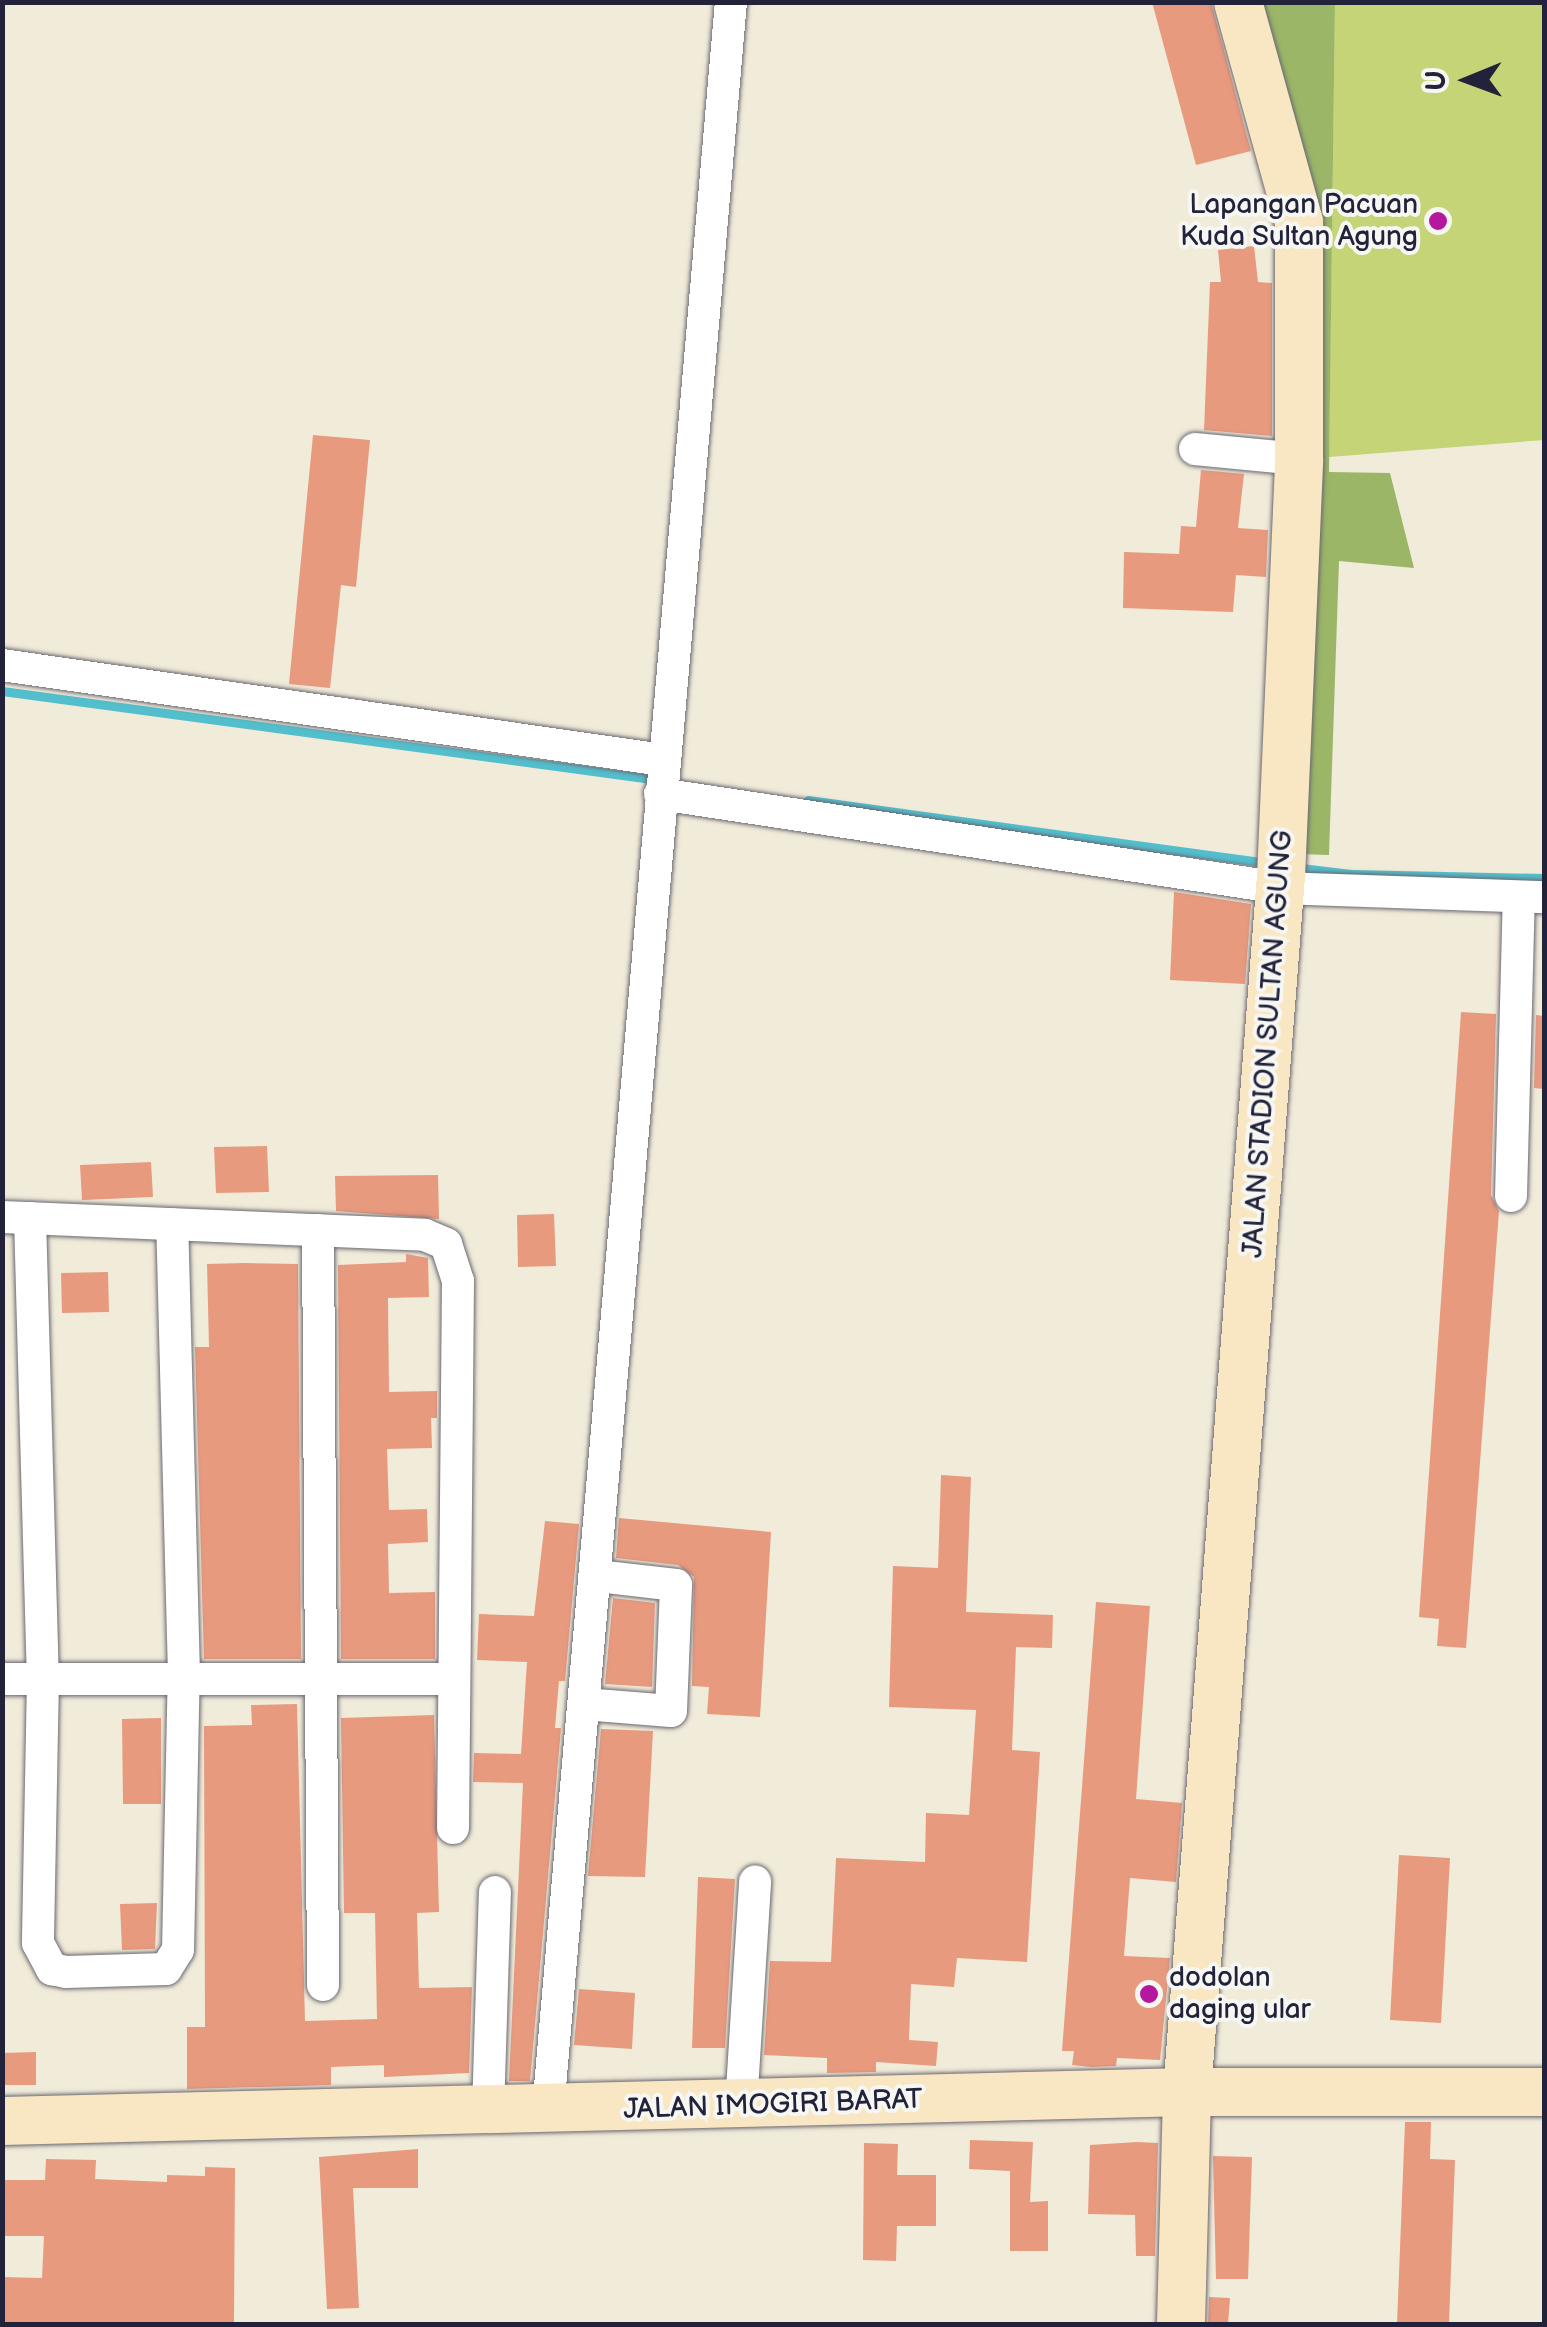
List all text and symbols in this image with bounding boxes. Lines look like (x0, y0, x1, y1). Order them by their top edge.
north arrow (1417, 30, 1517, 130)
text: U (1420, 70, 1453, 91)
place label: Lapangan Pacuan Kuda Sultan Agung (1179, 188, 1418, 254)
marker: Lapangan Pacuan Kuda Sultan Agung (1427, 210, 1449, 232)
street label: JALAN STADION SULTAN AGUNG (1236, 829, 1300, 1259)
place label: dodolan daging ular (1169, 1961, 1311, 2027)
marker: dodolan daging ular (1138, 1983, 1160, 2005)
street label: JALAN IMOGIRI BARAT (623, 2083, 923, 2127)

